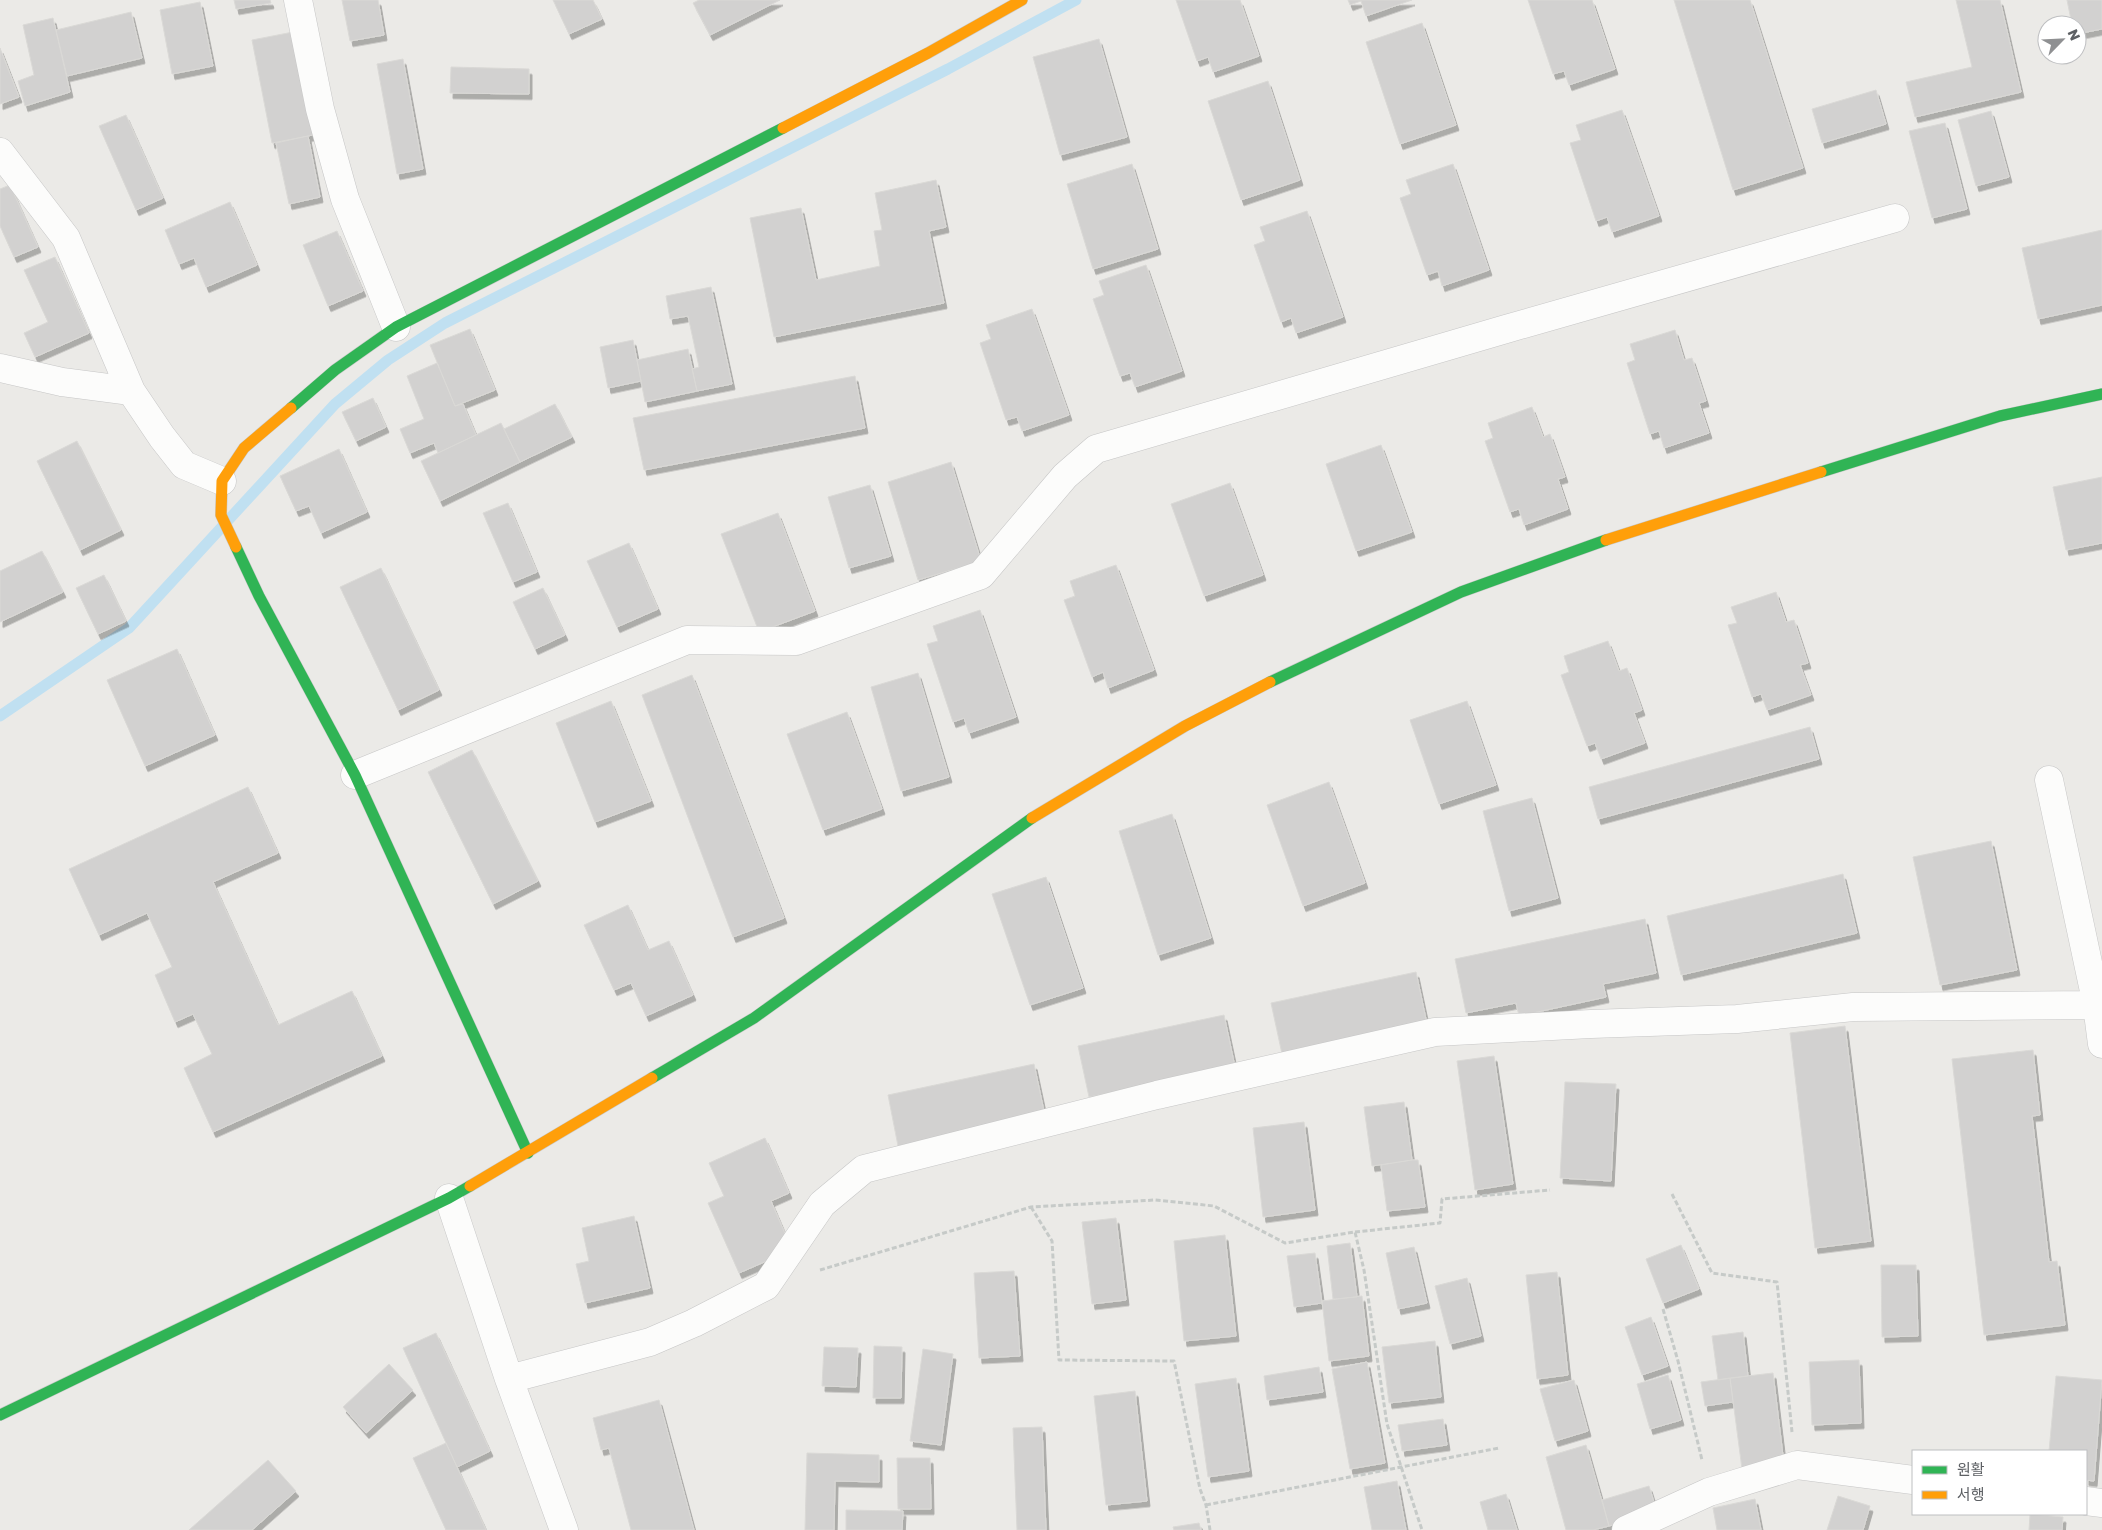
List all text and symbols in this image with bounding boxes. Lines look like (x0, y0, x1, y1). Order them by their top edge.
north arrow (2037, 15, 2087, 65)
text: N (2064, 26, 2084, 43)
legend (1912, 1450, 2087, 1515)
text: 원활 (1957, 1460, 1985, 1478)
text: 서행 (1957, 1485, 1985, 1503)

